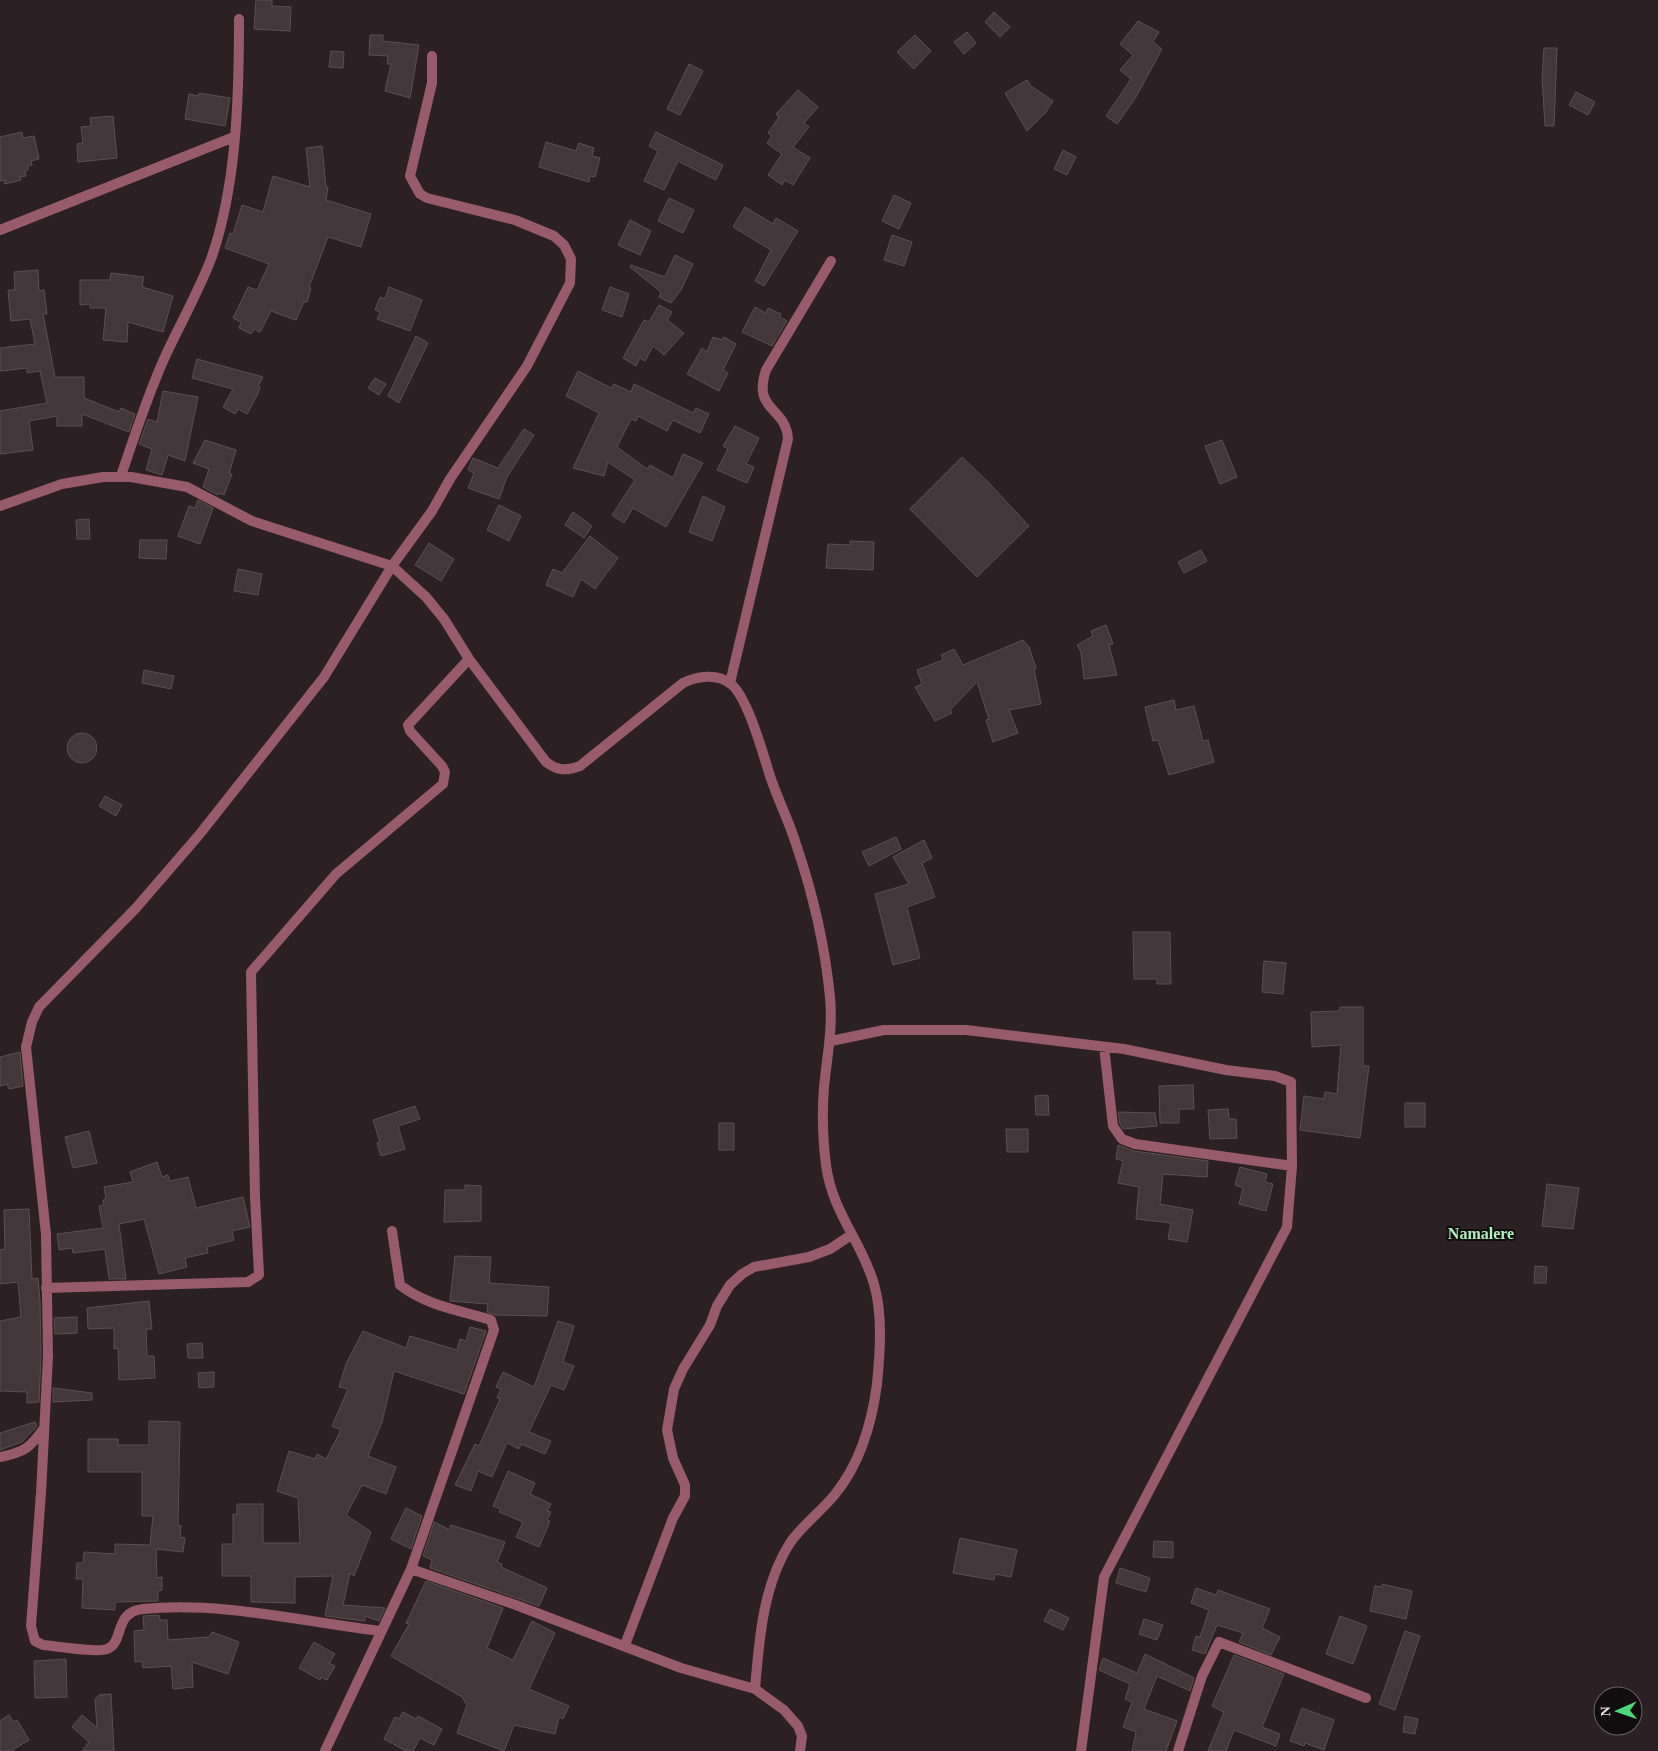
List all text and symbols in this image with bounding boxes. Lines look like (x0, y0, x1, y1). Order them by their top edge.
district label: Namalere (1448, 1225, 1514, 1242)
north arrow (1593, 1686, 1643, 1736)
text: N (1598, 1706, 1613, 1717)

